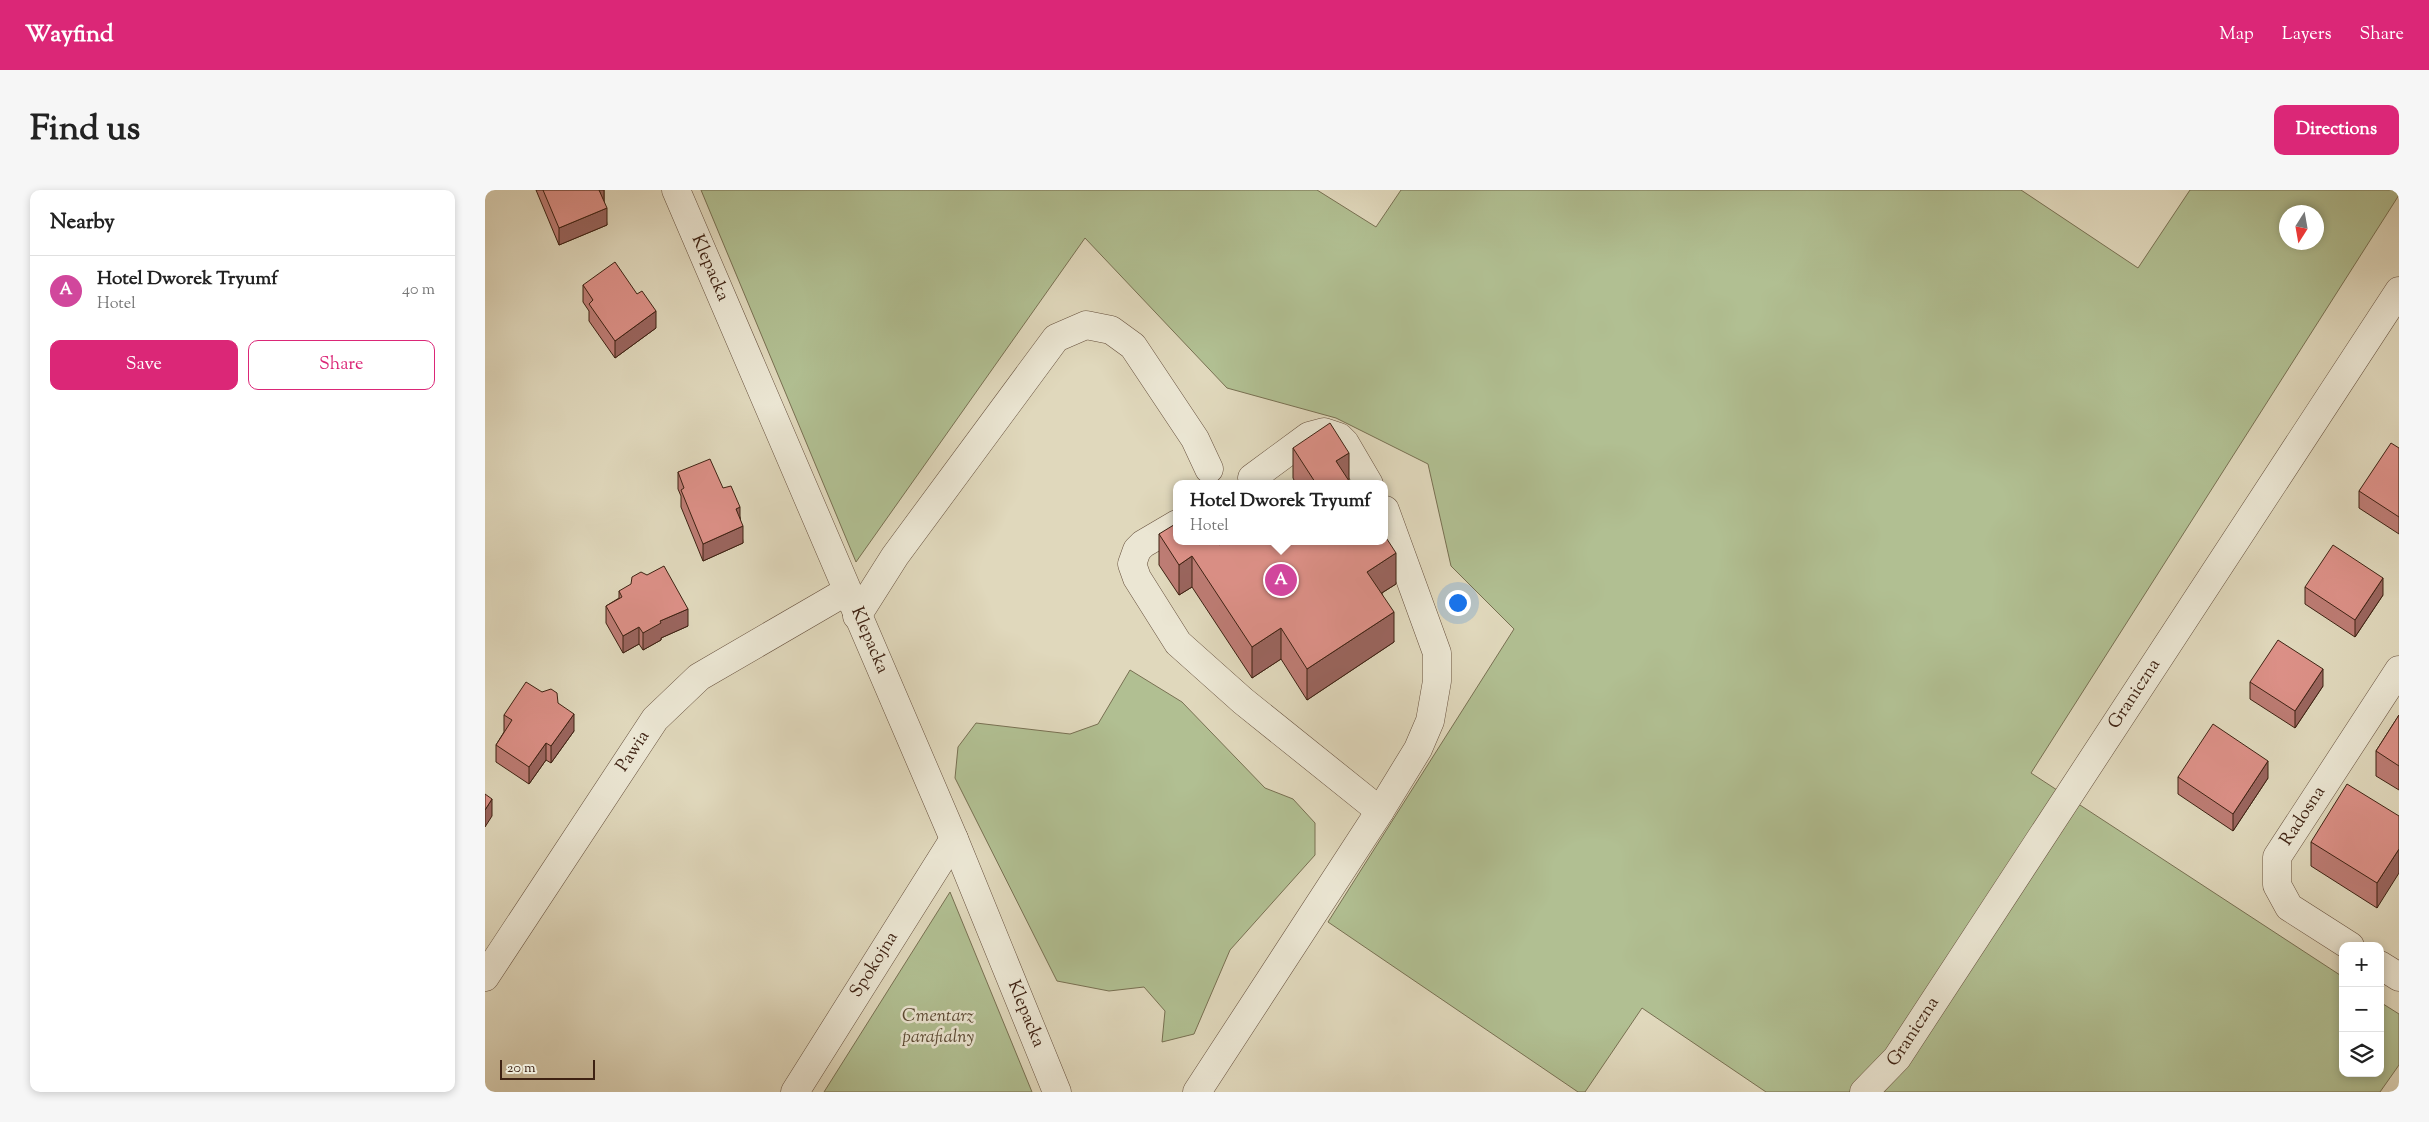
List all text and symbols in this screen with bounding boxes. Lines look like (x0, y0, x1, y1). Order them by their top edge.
text: Wayfind (25, 18, 113, 52)
text: Map (2219, 22, 2254, 48)
text: Layers (2282, 22, 2332, 48)
text: Share (2360, 22, 2404, 48)
text: Find us (30, 105, 140, 156)
button: Directions (2274, 105, 2399, 155)
north arrow (2279, 205, 2324, 250)
text: Nearby (50, 208, 115, 238)
street label: Klepacka (684, 231, 735, 306)
text: Hotel Dworek Tryumf (97, 266, 278, 293)
text: A (60, 279, 73, 302)
text: 40 m (402, 279, 435, 302)
text: Hotel (97, 293, 136, 316)
button: Save (50, 340, 238, 390)
button: Share (248, 340, 435, 390)
popup (1173, 480, 1388, 545)
text: Hotel Dworek Tryumf (1190, 488, 1371, 515)
text: Hotel (1190, 515, 1229, 538)
pin: A (1265, 561, 1297, 599)
your location (1445, 590, 1471, 616)
street label: Klepacka (843, 603, 895, 678)
street label: Graniczna (2102, 654, 2168, 735)
street label: Pawia (610, 726, 657, 777)
street label: Radosna (2274, 781, 2333, 851)
street label: Spokojna (844, 927, 905, 1003)
map controls (2339, 942, 2384, 1077)
button: + (2339, 942, 2384, 987)
street label: Klepacka (1000, 977, 1051, 1051)
button: − (2339, 987, 2384, 1032)
street label: Graniczna (1881, 992, 1946, 1074)
park label: Cmentarz parafialny (902, 1004, 975, 1051)
button: layers (2339, 1032, 2384, 1077)
scale bar (500, 1057, 595, 1080)
text: 20 m (507, 1059, 536, 1079)

